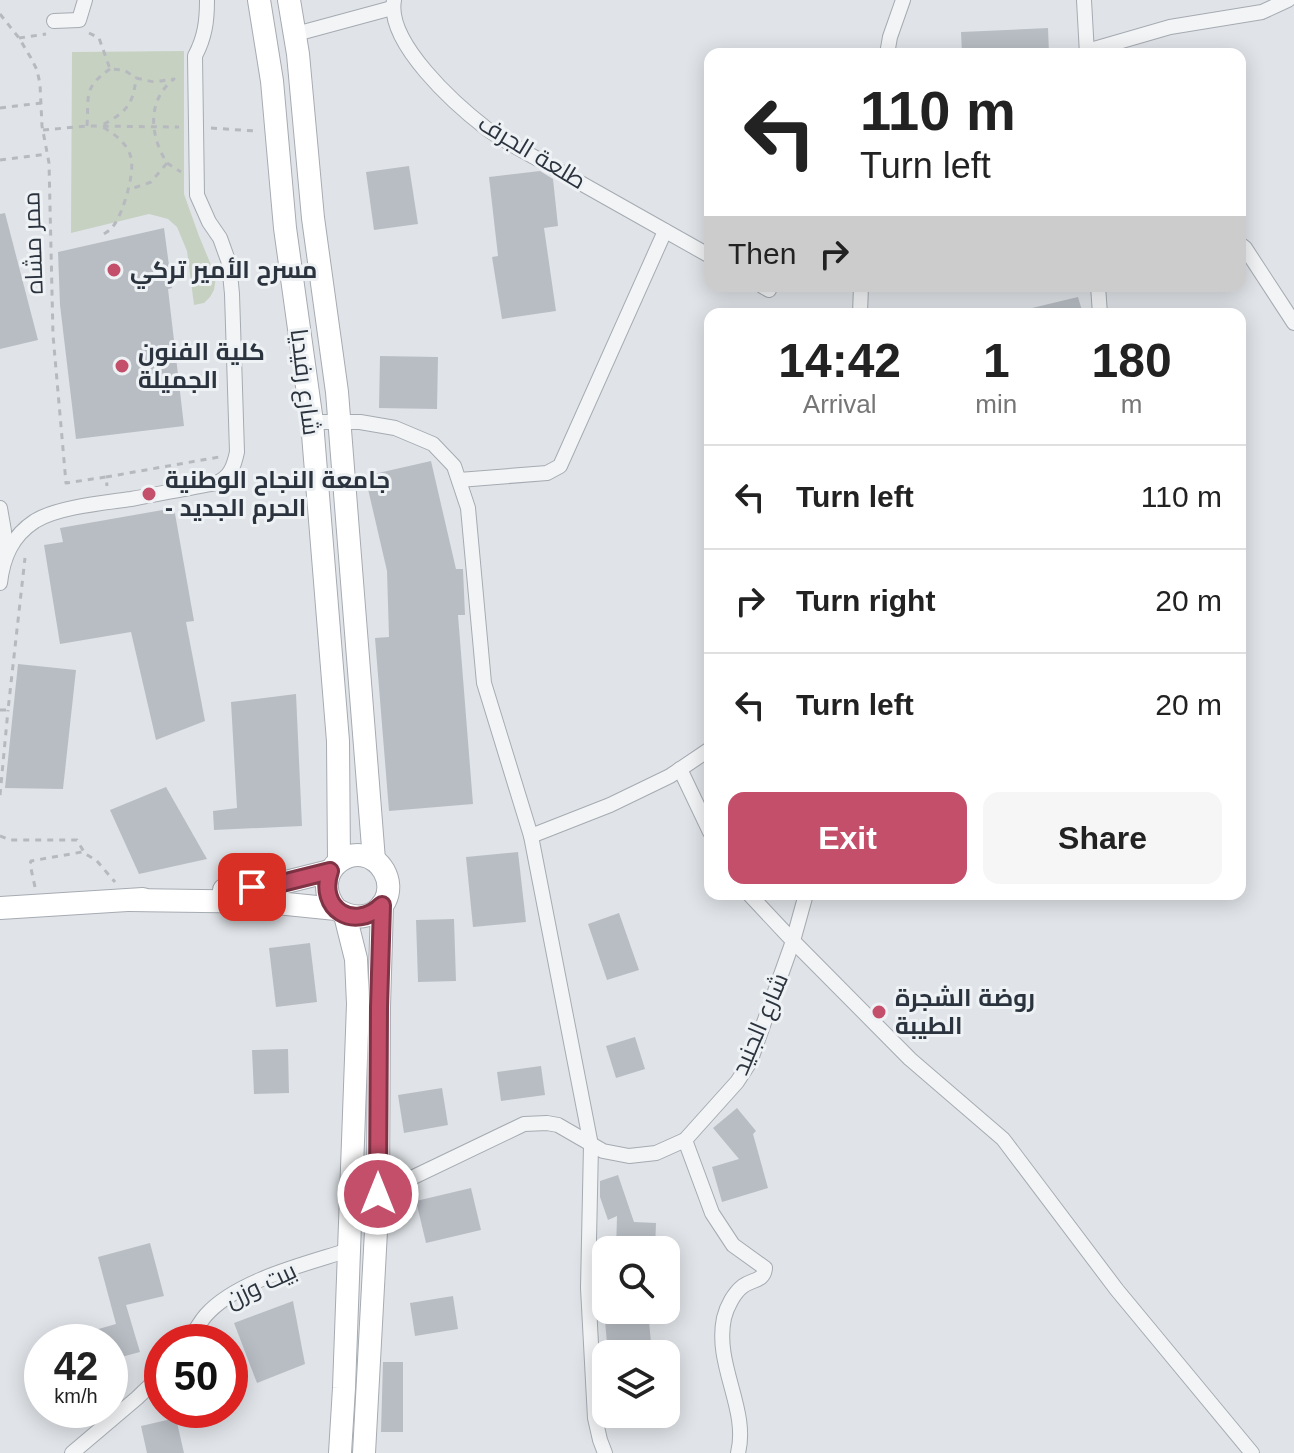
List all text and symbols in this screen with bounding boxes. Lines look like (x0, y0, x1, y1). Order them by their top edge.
text: 110 m (860, 79, 1016, 142)
icon: left (728, 80, 832, 184)
street label: طلعة الجرف (474, 109, 591, 194)
text: Turn left (860, 145, 991, 186)
street label: ممر مشاه (17, 191, 48, 295)
icon: right (812, 232, 856, 276)
text: Then (728, 237, 796, 270)
place label: مسرح الأمير تركي (130, 256, 317, 289)
marker: مسرح الأمير تركي (105, 261, 123, 279)
street label: شارع رفيديا (283, 327, 325, 437)
text: 14:42 (778, 334, 901, 387)
text: 1 (983, 334, 1010, 387)
text: 180 (1092, 334, 1172, 387)
place label: كلية الفنون الجميلة (138, 338, 265, 393)
marker: كلية الفنون الجميلة (113, 357, 131, 375)
text: Arrival (803, 389, 877, 419)
text: min (975, 389, 1017, 419)
text: m (1121, 389, 1142, 419)
place label: جامعة النجاح الوطنية - الحرم الجديد (165, 466, 390, 524)
icon: left (728, 475, 772, 519)
text: Turn left (796, 480, 914, 513)
text: 110 m (1141, 480, 1222, 513)
marker: جامعة النجاح الوطنية - الحرم الجديد (140, 485, 158, 503)
icon: right (728, 579, 772, 623)
text: Turn right (796, 584, 935, 617)
text: 20 m (1155, 584, 1222, 617)
icon: left (728, 683, 772, 727)
text: Turn left (796, 688, 914, 721)
text: 20 m (1155, 688, 1222, 721)
button: Exit (728, 792, 967, 884)
button: Share (983, 792, 1222, 884)
pin (218, 853, 286, 921)
icon: arrive (230, 865, 274, 909)
street label: شارع الجنيد (726, 969, 796, 1080)
place label: روضة الشجرة الطيبة (895, 984, 1035, 1039)
marker: روضة الشجرة الطيبة (870, 1003, 888, 1021)
position arrow (336, 1152, 420, 1236)
map controls (592, 1236, 680, 1428)
button: search (592, 1236, 680, 1324)
street label: بيت وزن (221, 1256, 301, 1314)
speed limit sign: 50 (144, 1324, 248, 1428)
button: layers (592, 1340, 680, 1428)
text: 42 (54, 1344, 98, 1388)
text: km/h (54, 1385, 98, 1407)

